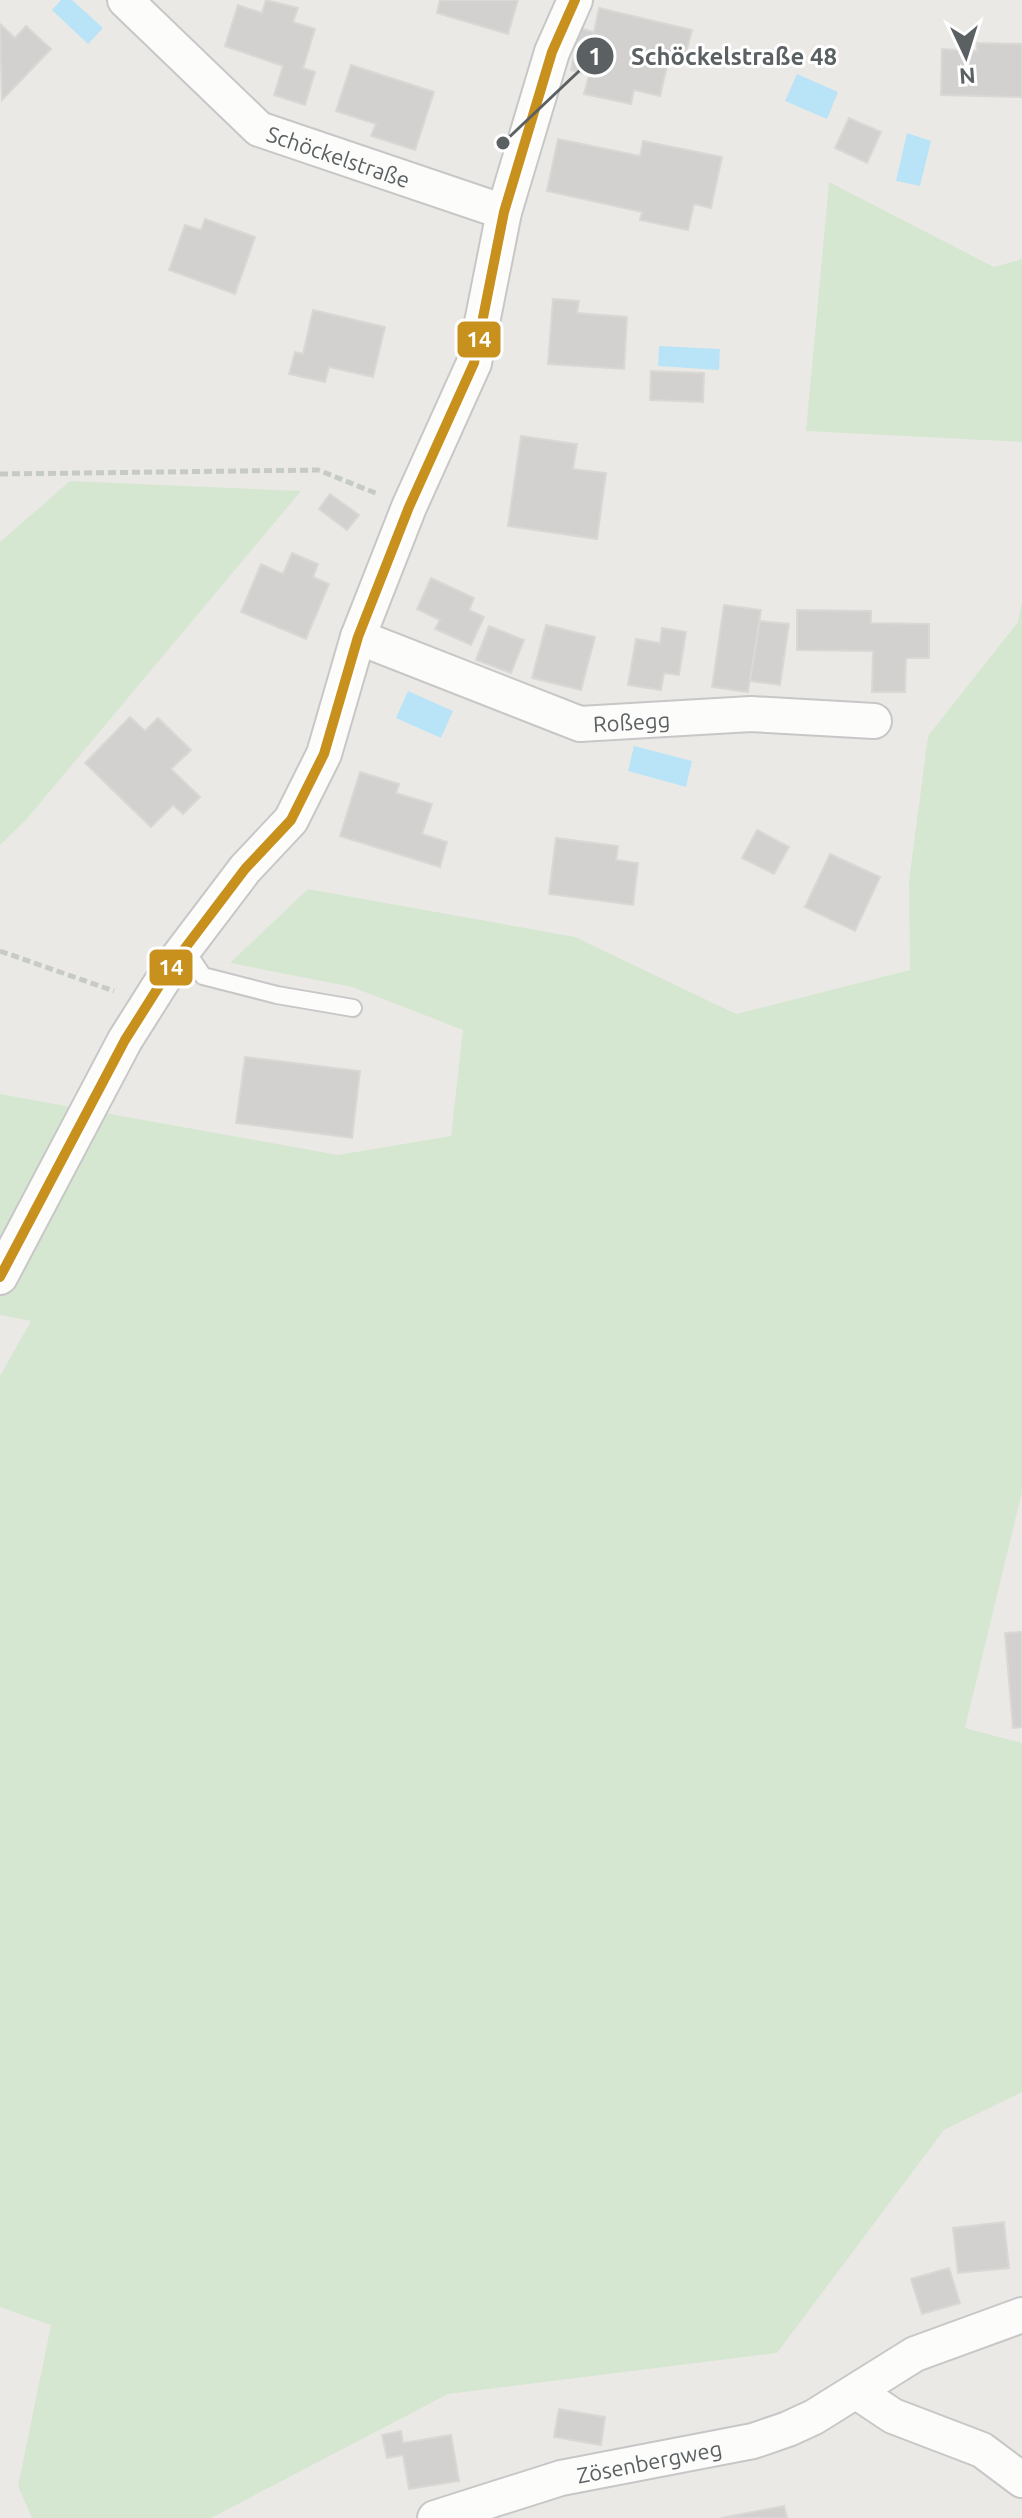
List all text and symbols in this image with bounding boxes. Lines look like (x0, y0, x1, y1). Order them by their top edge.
north arrow (926, 16, 1006, 96)
callout: Schöckelstraße 48 (575, 32, 853, 80)
text: 1 (588, 43, 602, 70)
text: Schöckelstraße 48 (631, 43, 837, 70)
text: N (958, 63, 976, 89)
street label: Schöckelstraße (264, 120, 413, 192)
line badge: 14 (456, 320, 502, 359)
text: 14 (467, 326, 491, 351)
street label: Roßegg (592, 706, 671, 736)
line badge: 14 (148, 948, 194, 987)
text: 14 (159, 954, 183, 979)
street label: Zösenbergweg (574, 2435, 724, 2487)

